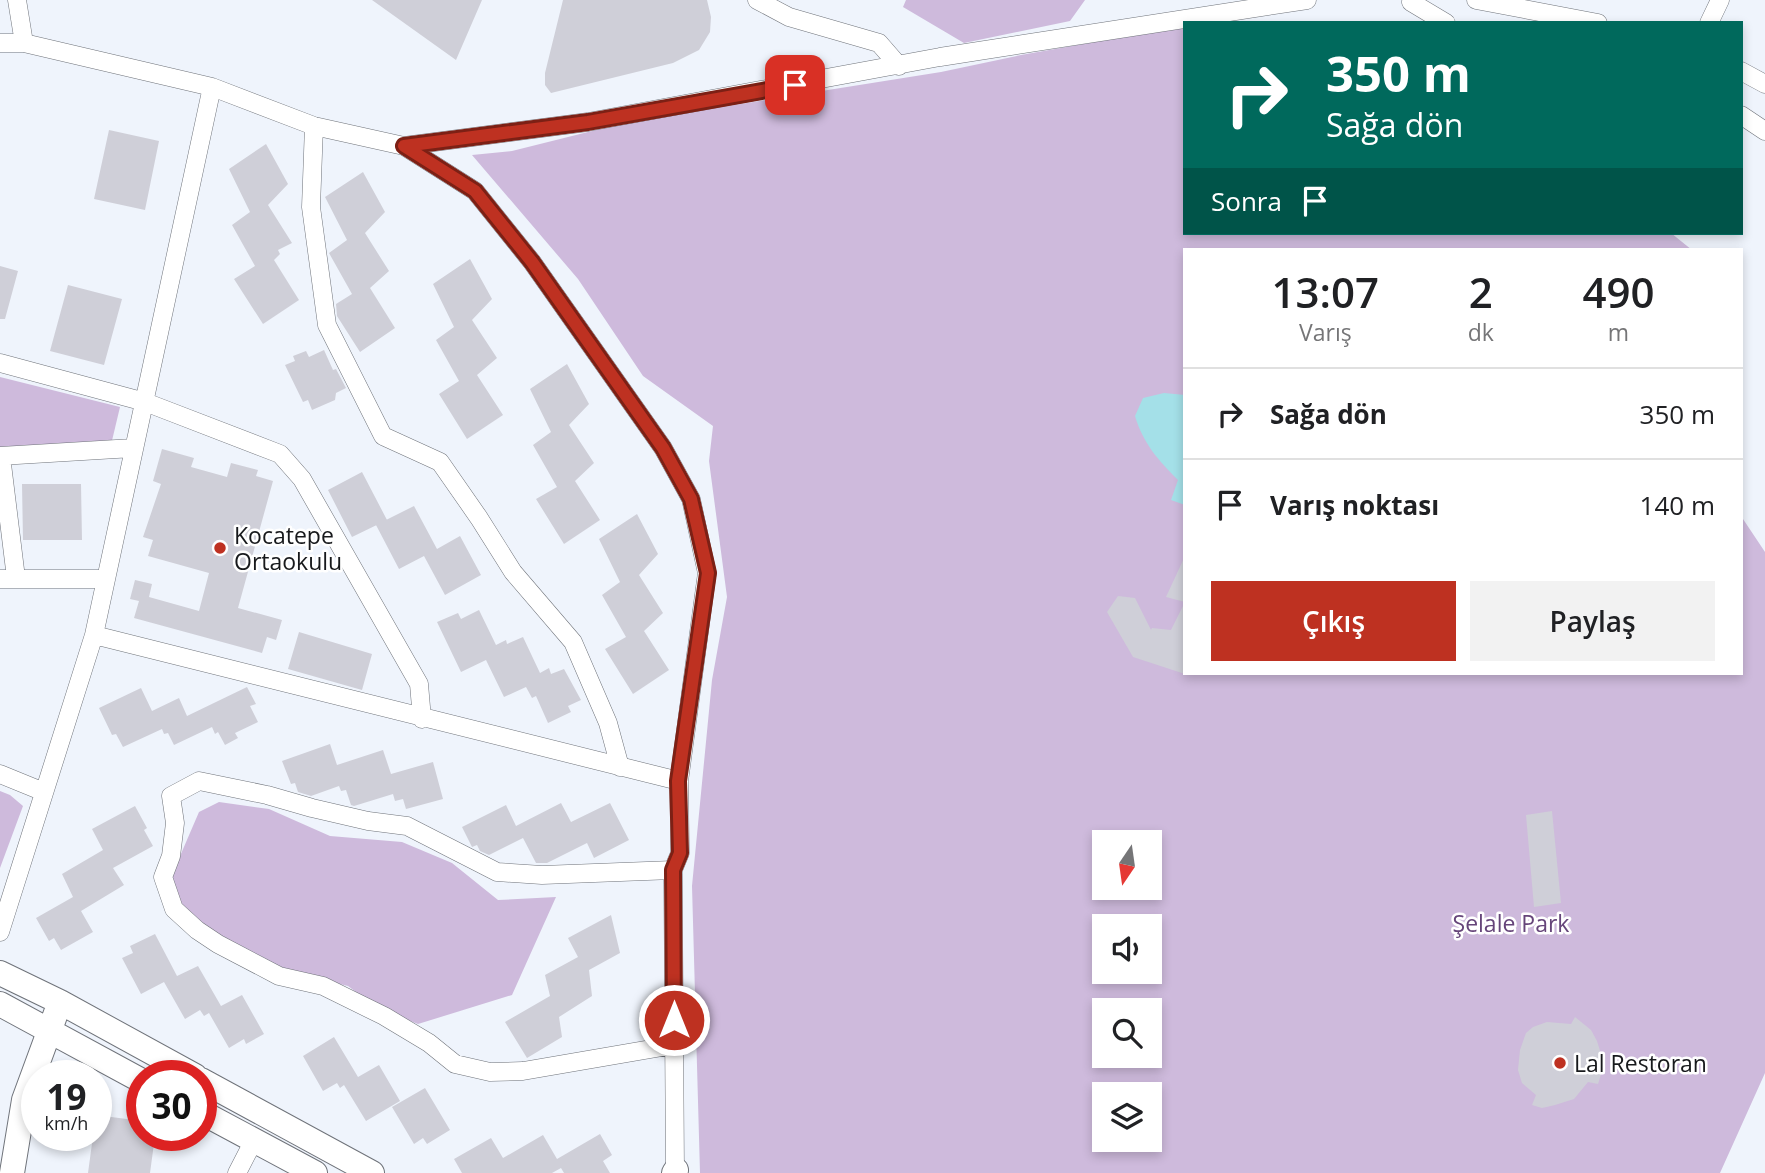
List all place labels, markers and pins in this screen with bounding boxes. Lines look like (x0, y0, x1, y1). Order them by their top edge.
pin (765, 55, 825, 115)
place label: Kocatepe Ortaokulu (234, 519, 342, 577)
marker: Kocatepe Ortaokulu (212, 540, 228, 556)
place label: Lal Restoran (1574, 1047, 1707, 1079)
marker: Lal Restoran (1552, 1055, 1568, 1071)

